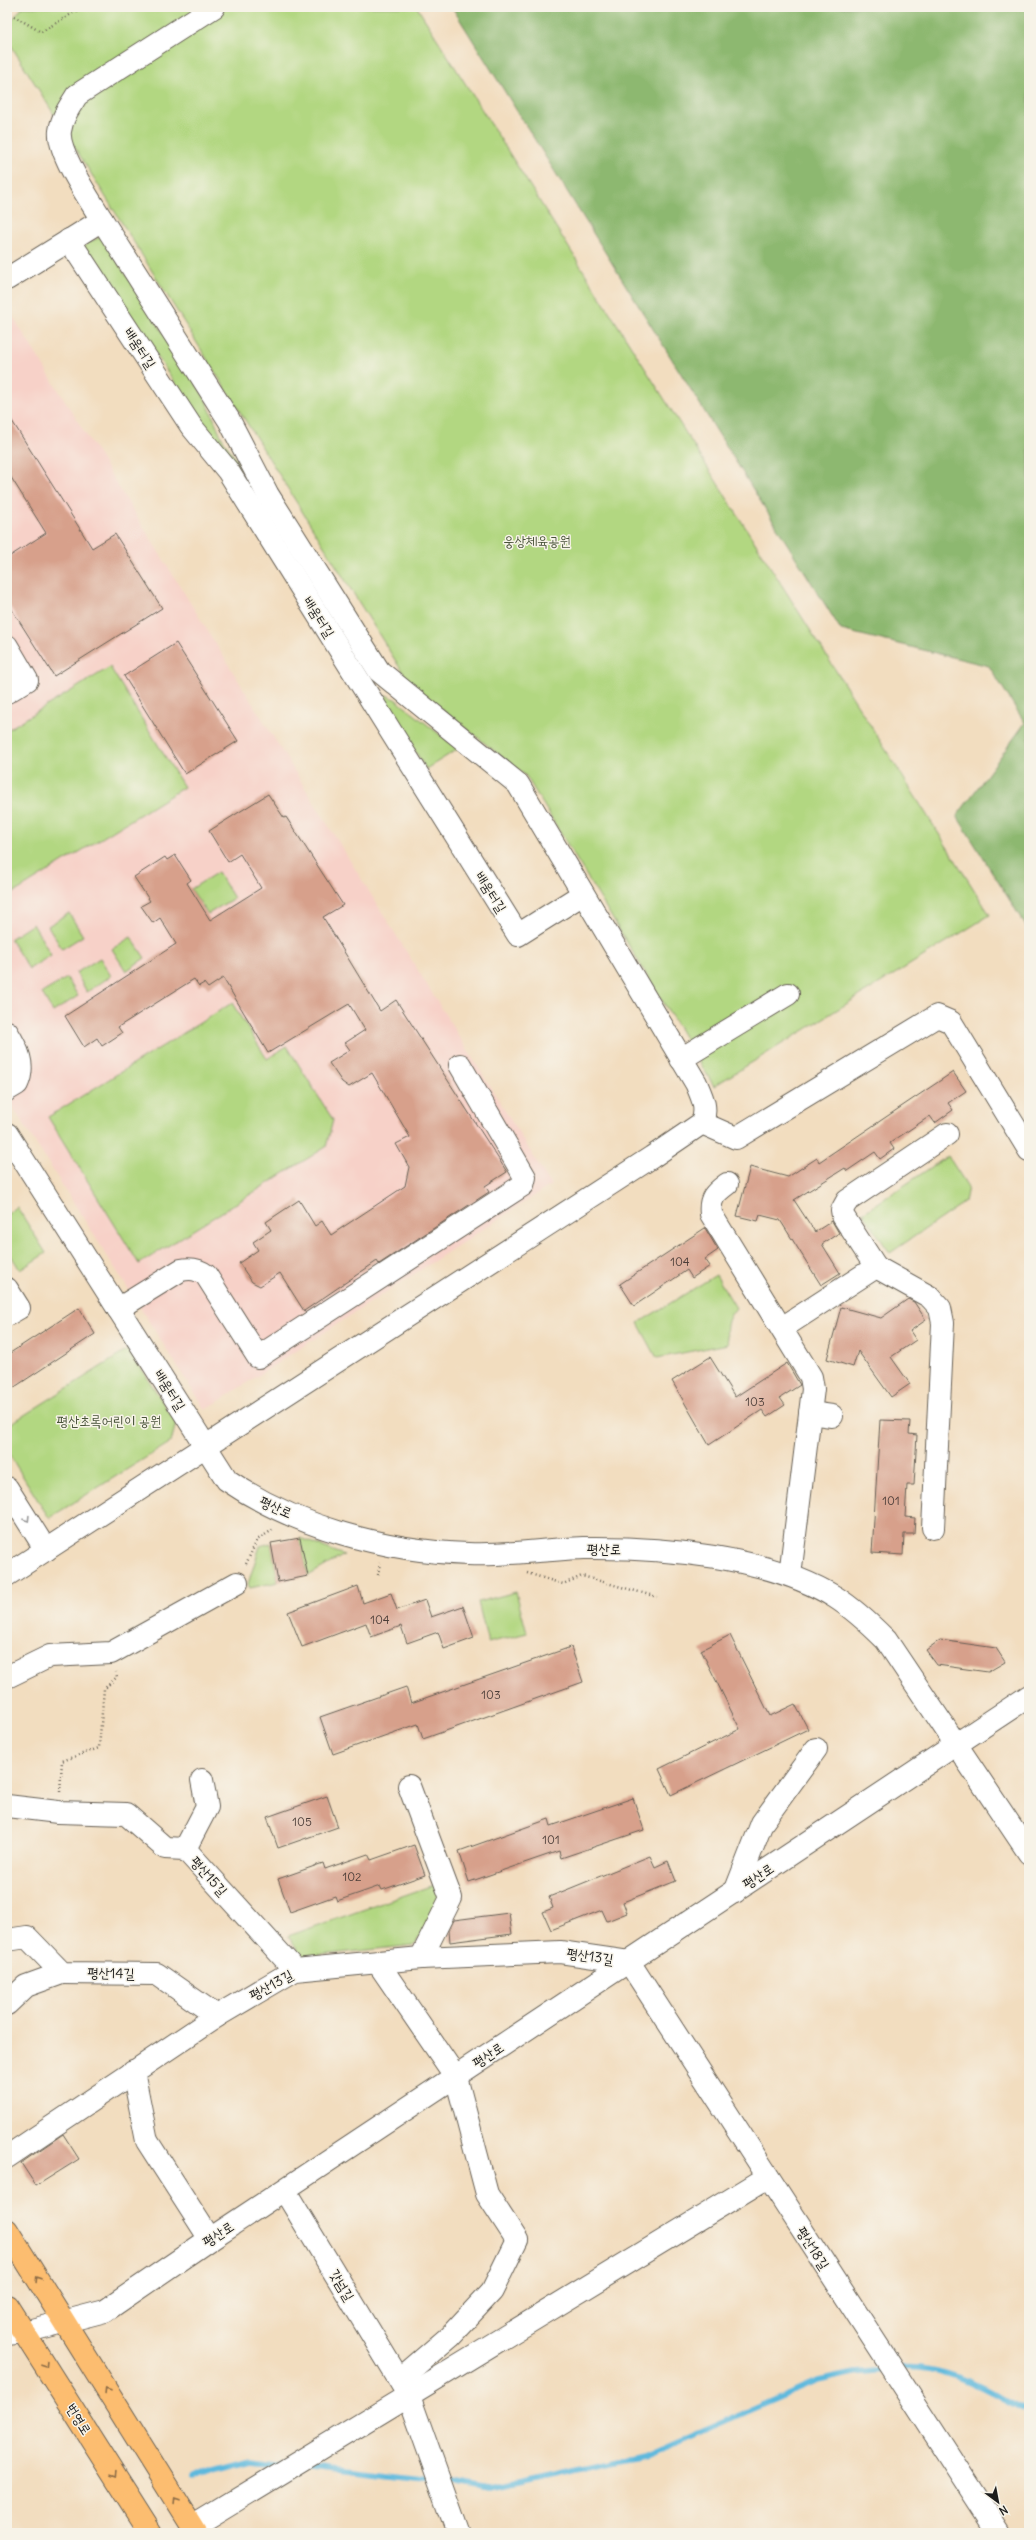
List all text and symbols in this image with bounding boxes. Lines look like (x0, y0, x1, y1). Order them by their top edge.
street label: 배움터길 (120, 324, 160, 372)
park label: 웅상체육공원 (503, 532, 571, 550)
street label: 배움터길 (299, 593, 339, 641)
street label: 배움터길 (471, 868, 511, 916)
house number: 104 (670, 1254, 690, 1269)
street label: 배움터길 (150, 1366, 190, 1414)
house number: 103 (745, 1394, 765, 1409)
park label: 평산초록어린이 공원 (57, 1412, 161, 1430)
street label: 평산로 (257, 1492, 295, 1522)
house number: 101 (882, 1493, 900, 1508)
one-way arrow (22, 1515, 29, 1522)
street label: 평산로 (587, 1540, 621, 1558)
house number: 104 (370, 1612, 390, 1627)
house number: 103 (481, 1687, 501, 1702)
house number: 105 (292, 1814, 312, 1829)
house number: 101 (542, 1832, 560, 1847)
street label: 평산15길 (186, 1852, 232, 1900)
street label: 평산로 (739, 1859, 777, 1893)
house number: 102 (342, 1869, 362, 1884)
street label: 평산13길 (565, 1944, 615, 1968)
street label: 평산14길 (87, 1964, 136, 1982)
street label: 평산13길 (246, 1965, 297, 2004)
street label: 평산로 (469, 2038, 507, 2072)
street label: 평산로 (199, 2217, 237, 2251)
street label: 평산18길 (793, 2223, 834, 2273)
street label: 갓넘길 (326, 2266, 359, 2305)
one-way arrow (35, 2276, 43, 2283)
one-way arrow (41, 2361, 48, 2368)
one-way arrow (104, 2387, 112, 2394)
street label: 번영로 (62, 2400, 96, 2438)
one-way arrow (110, 2471, 117, 2478)
north arrow (978, 2482, 1018, 2522)
one-way arrow (173, 2497, 180, 2504)
text: N (996, 2503, 1010, 2518)

